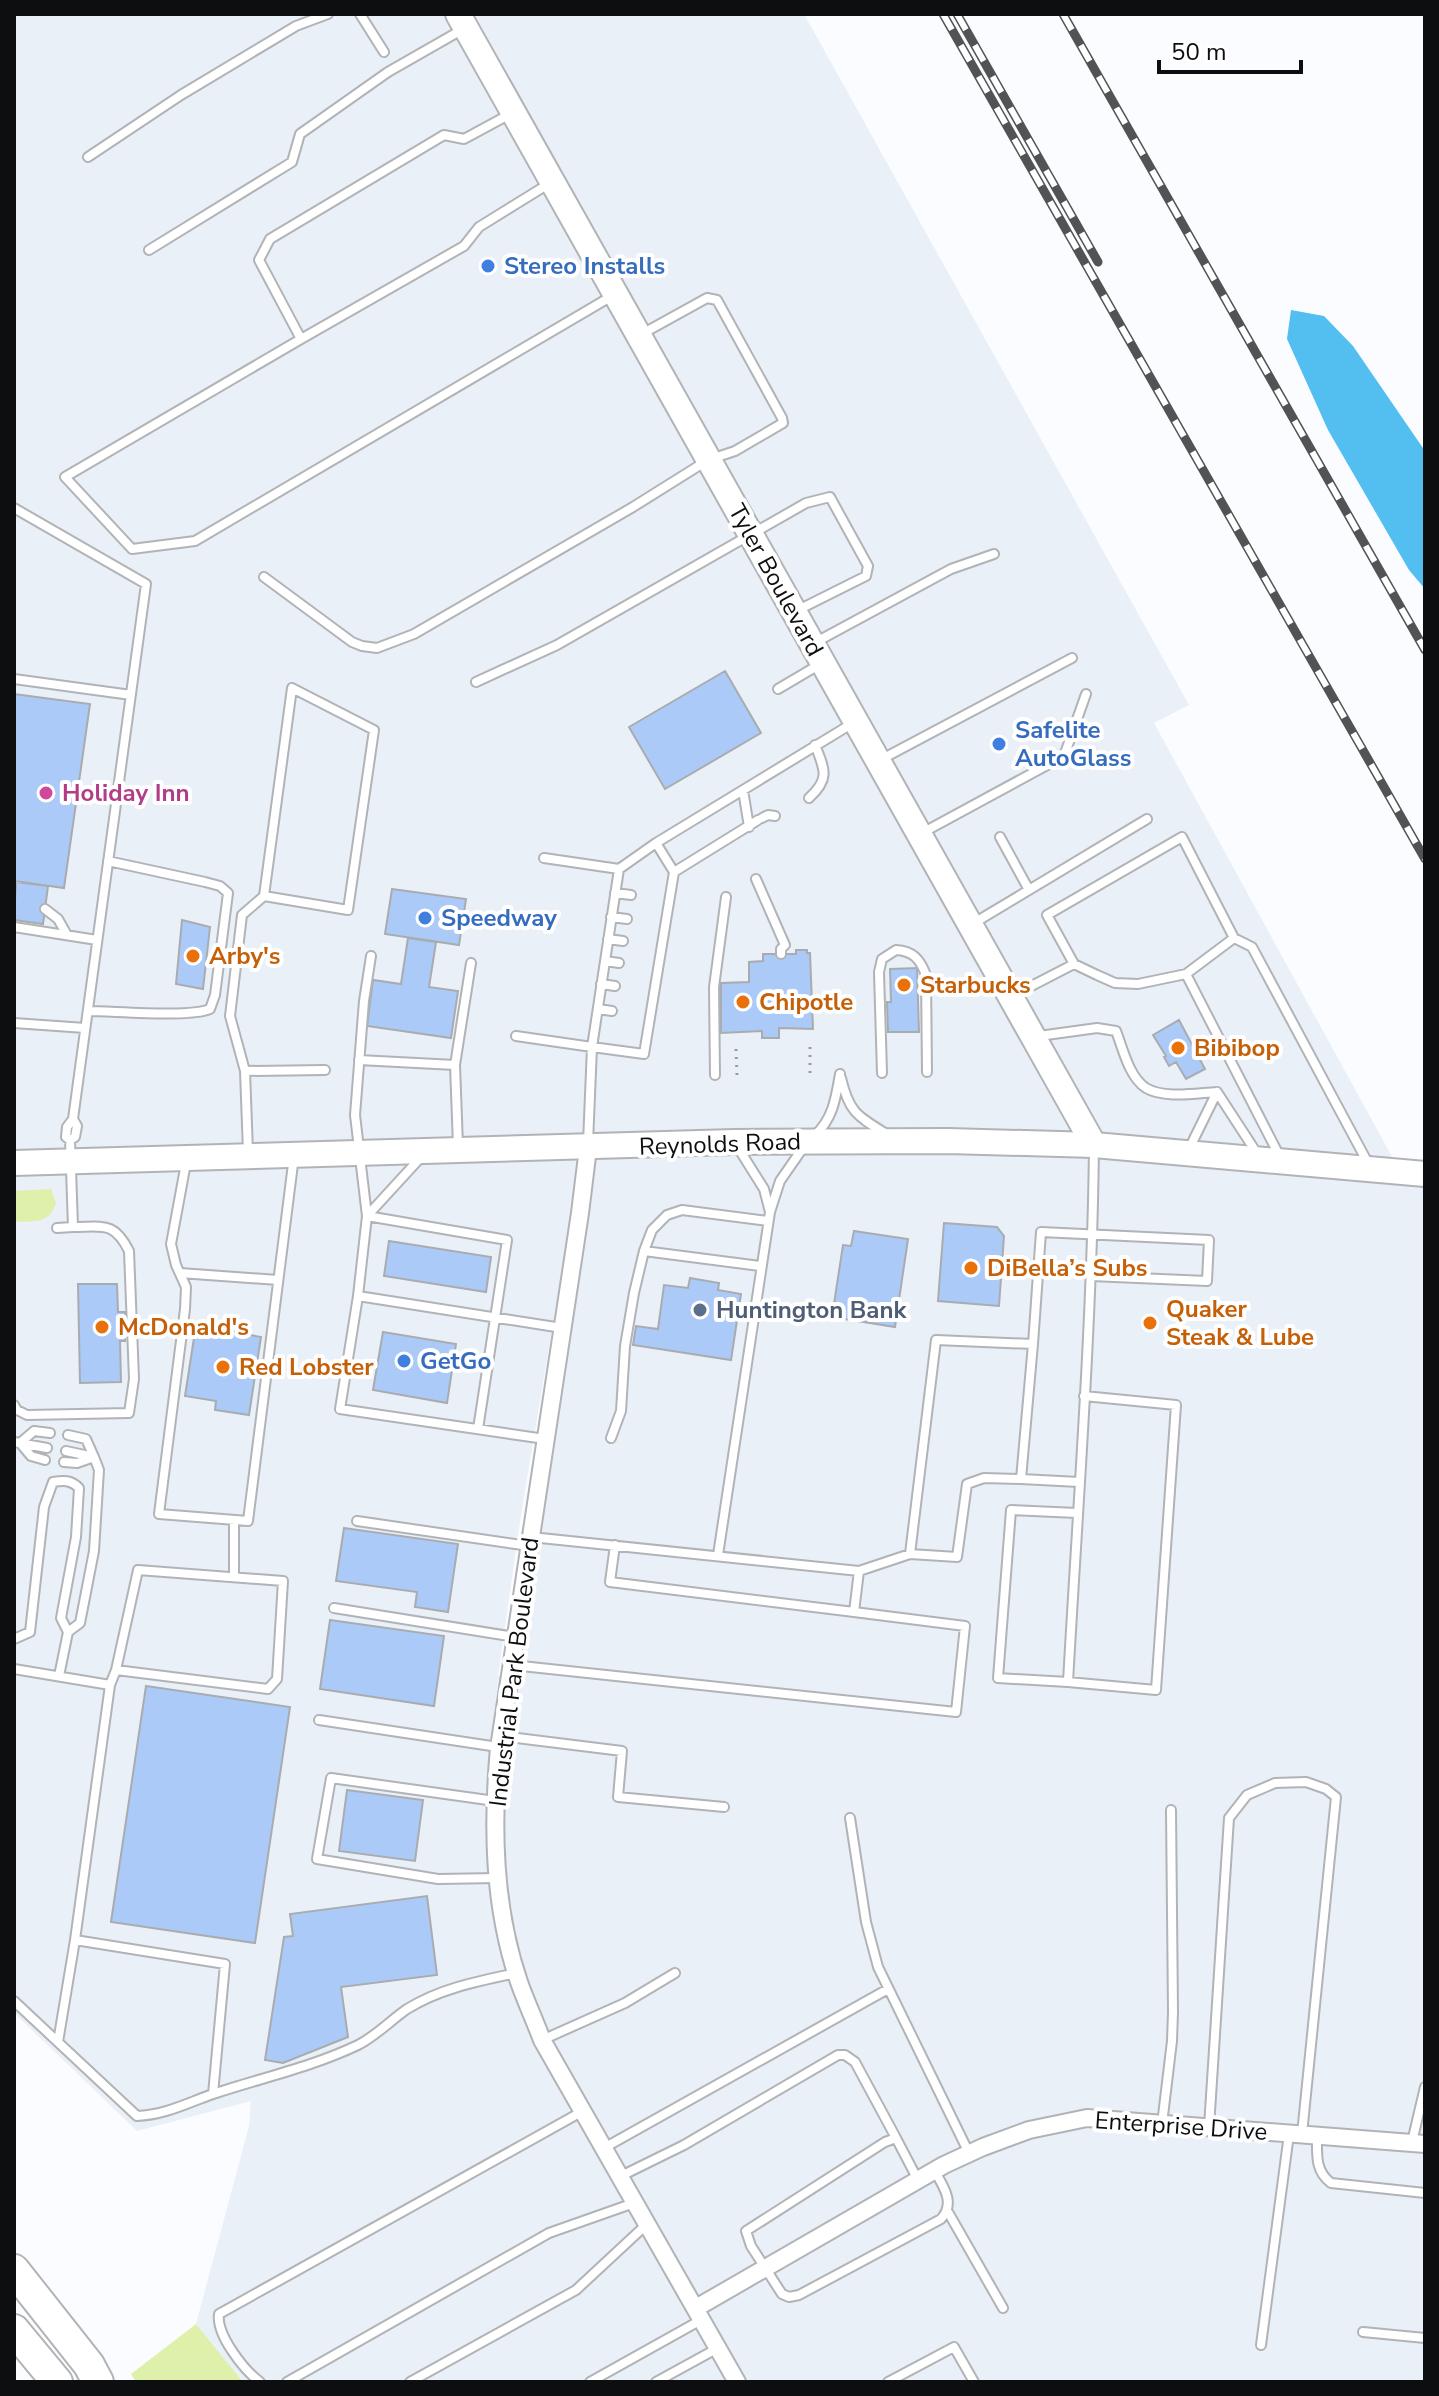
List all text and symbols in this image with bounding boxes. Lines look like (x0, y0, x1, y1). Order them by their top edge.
scale bar (1159, 24, 1301, 74)
text: 50 m (1171, 36, 1227, 68)
place label: Stereo Installs (504, 250, 665, 282)
marker: Stereo Installs (479, 257, 497, 275)
street label: Tyler Boulevard (721, 498, 831, 662)
place label: Safelite AutoGlass (1015, 714, 1132, 774)
marker: Safelite AutoGlass (990, 735, 1008, 753)
place label: Holiday Inn (62, 777, 190, 809)
marker: Holiday Inn (37, 784, 55, 802)
place label: Speedway (441, 902, 557, 934)
marker: Speedway (416, 909, 434, 927)
place label: Arby's (209, 940, 281, 972)
marker: Arby's (184, 947, 202, 965)
place label: Starbucks (920, 969, 1031, 1001)
marker: Starbucks (895, 976, 913, 994)
place label: Chipotle (759, 986, 853, 1018)
marker: Chipotle (734, 993, 752, 1011)
place label: Bibibop (1194, 1032, 1280, 1064)
marker: Bibibop (1169, 1039, 1187, 1057)
street label: Reynolds Road (638, 1125, 802, 1163)
place label: DiBella’s Subs (987, 1252, 1148, 1284)
marker: DiBella’s Subs (962, 1259, 980, 1277)
place label: Quaker Steak & Lube (1166, 1293, 1314, 1353)
place label: Huntington Bank (716, 1294, 907, 1326)
marker: Huntington Bank (691, 1301, 709, 1319)
place label: McDonald's (118, 1311, 249, 1343)
marker: Quaker Steak & Lube (1141, 1314, 1159, 1332)
marker: McDonald's (93, 1318, 111, 1336)
place label: GetGo (420, 1345, 491, 1377)
place label: Red Lobster (239, 1351, 374, 1383)
marker: GetGo (395, 1352, 413, 1370)
marker: Red Lobster (214, 1358, 232, 1376)
street label: Industrial Park Boulevard (482, 1535, 546, 1809)
street label: Enterprise Drive (1094, 2104, 1268, 2148)

